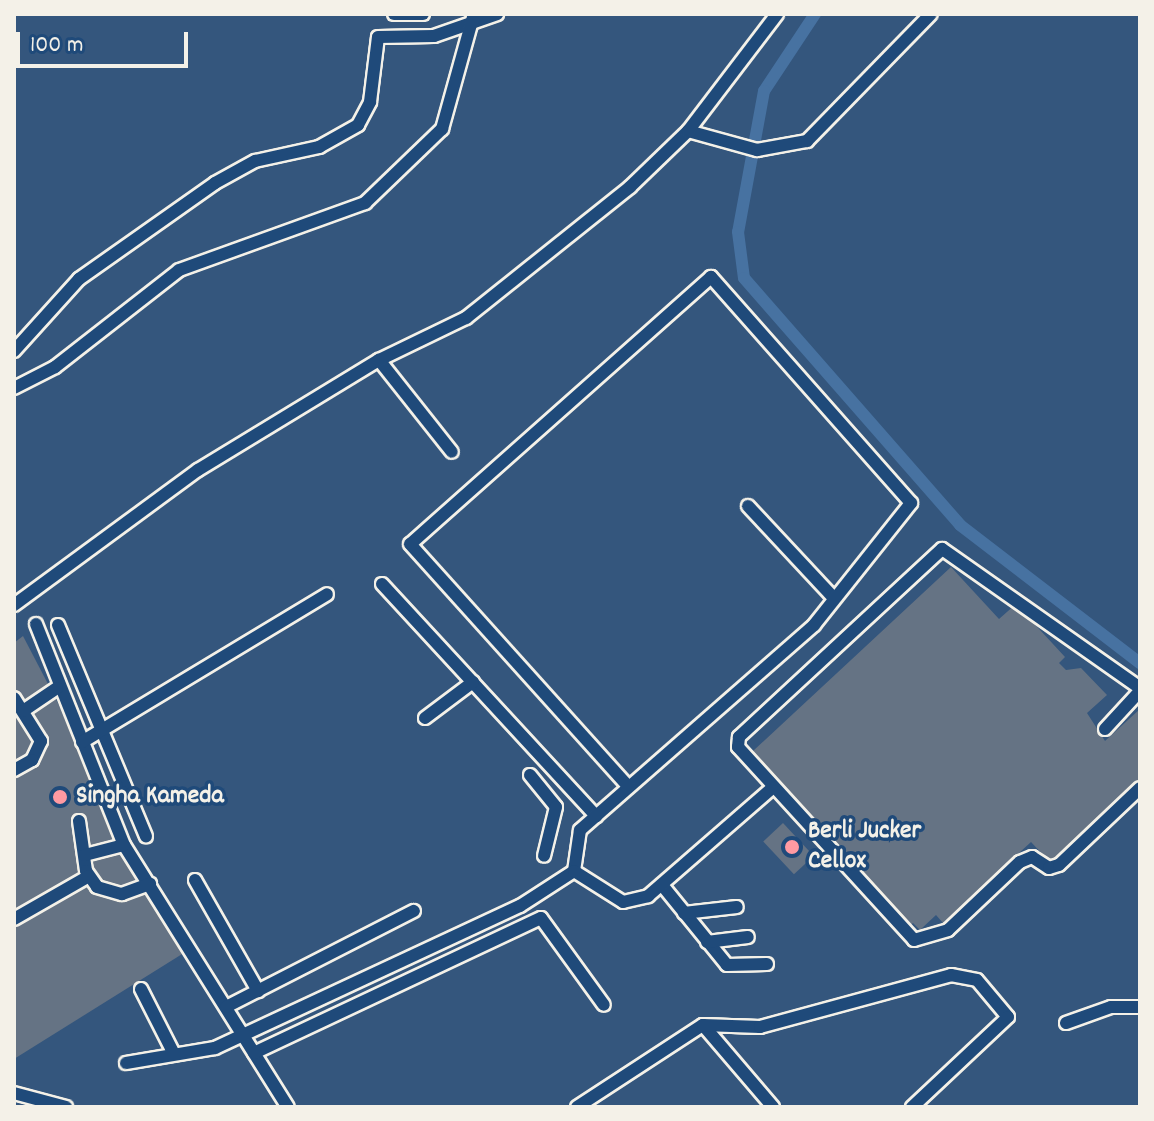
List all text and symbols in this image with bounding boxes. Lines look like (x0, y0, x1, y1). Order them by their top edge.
scale bar (20, 16, 192, 66)
text: 100 m (30, 29, 83, 63)
place label: Singha Kameda (76, 781, 224, 813)
marker: Singha Kameda (51, 788, 69, 806)
place label: Berli Jucker Cellox (808, 816, 921, 878)
marker: Berli Jucker Cellox (783, 838, 801, 856)

